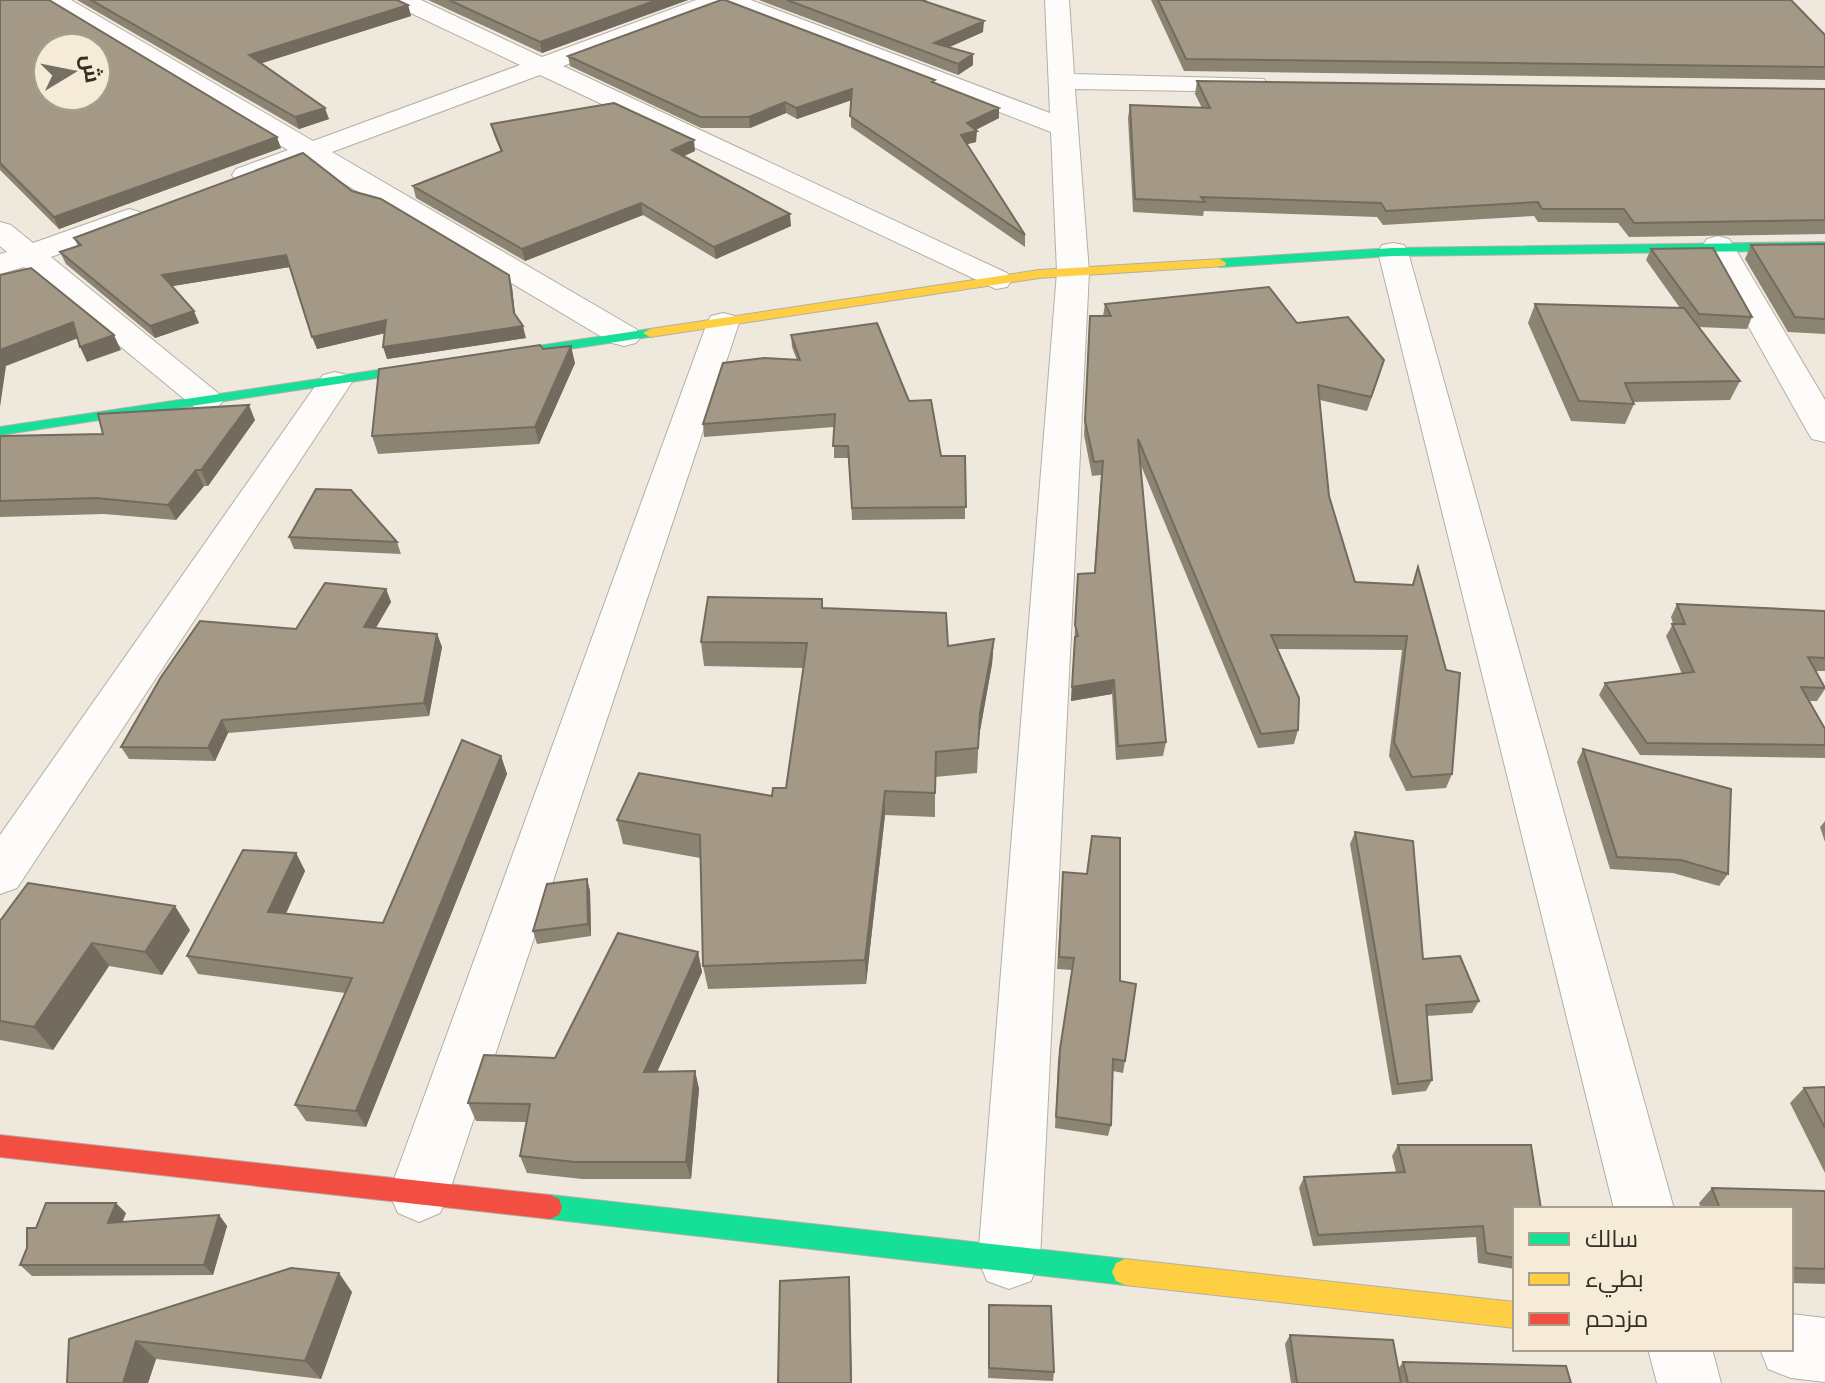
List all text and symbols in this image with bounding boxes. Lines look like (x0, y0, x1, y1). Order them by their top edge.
north arrow (32, 32, 112, 112)
text: ش (75, 52, 107, 85)
legend (1513, 1207, 1793, 1351)
text: سالك (1585, 1224, 1638, 1253)
text: بطيء (1585, 1264, 1644, 1298)
text: مزدحم (1585, 1304, 1648, 1335)

